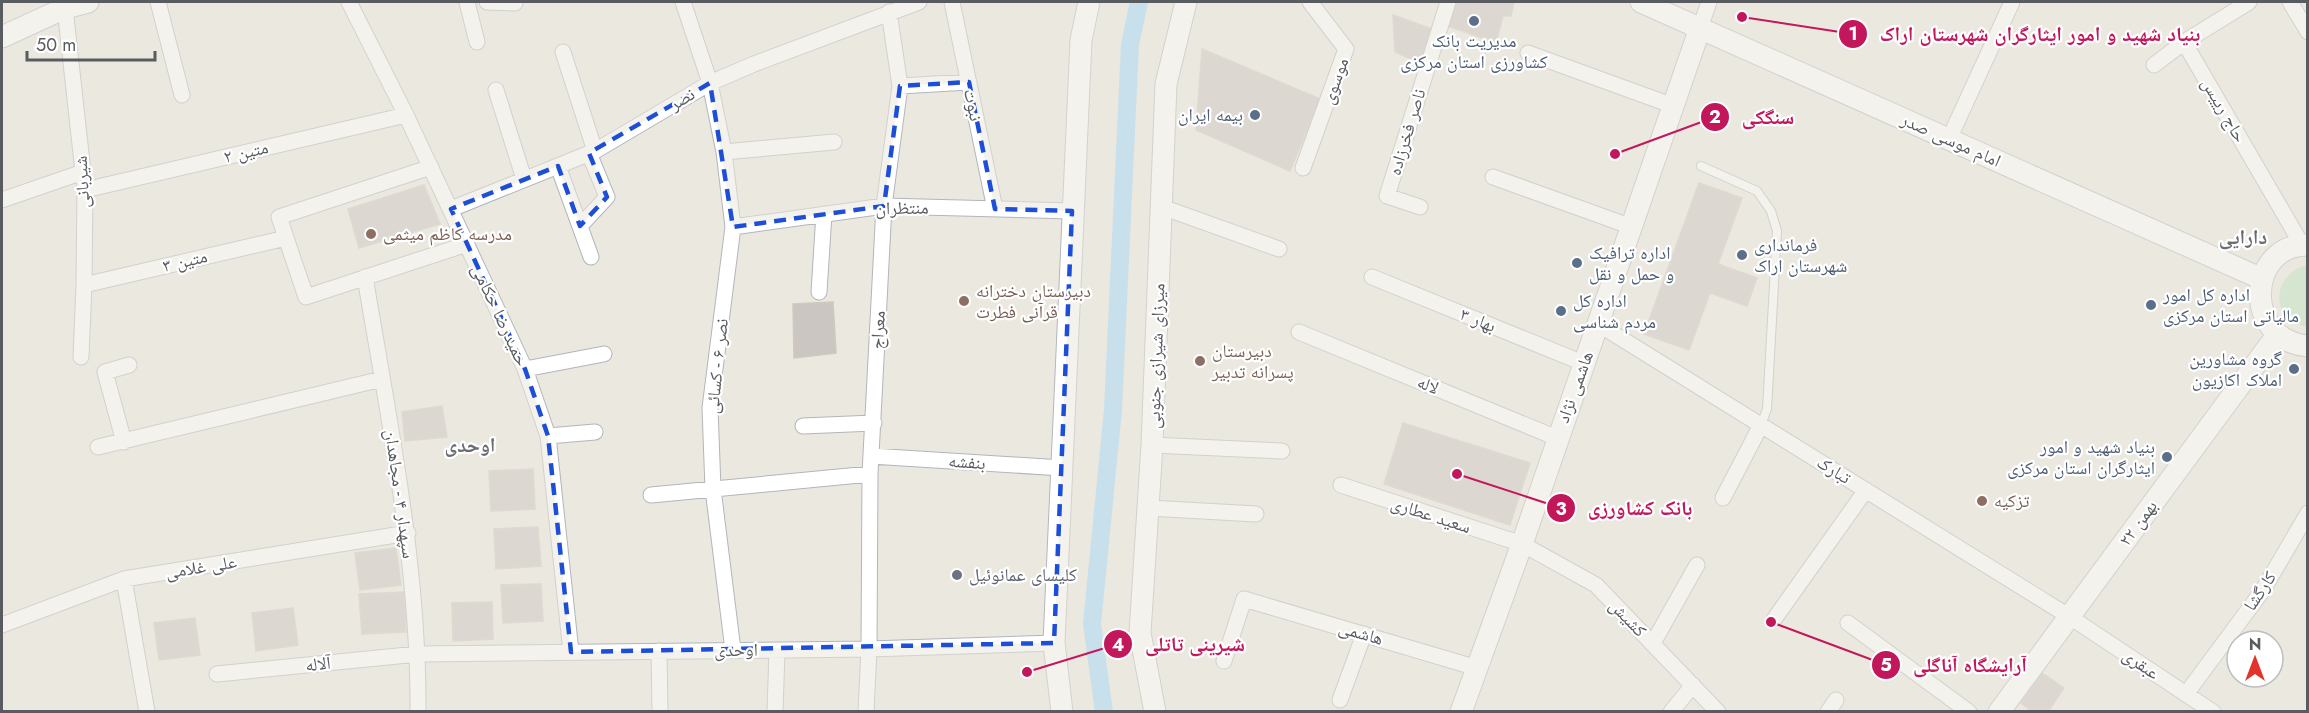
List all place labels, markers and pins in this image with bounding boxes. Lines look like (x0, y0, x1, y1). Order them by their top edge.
marker: مدیریت بانک کشاورزی استان مرکزی (1467, 14, 1481, 28)
callout: بنیاد شهید و امور ایثارگران شهرستان اراک (1838, 15, 2212, 53)
place label: مدیریت بانک کشاورزی استان مرکزی (1400, 28, 1548, 75)
callout: سنگکی (1700, 98, 1807, 136)
place label: بیمه ایران (1178, 102, 1243, 128)
marker: بیمه ایران (1248, 108, 1262, 122)
place label: مدرسه كاظم ميثمى (383, 221, 512, 247)
marker: مدرسه كاظم ميثمى (364, 227, 378, 241)
place label: فرمانداری شهرستان اراک (1754, 232, 1847, 279)
place label: اداره ترافیک و حمل و نقل (1589, 240, 1674, 287)
marker: فرمانداری شهرستان اراک (1735, 248, 1749, 262)
marker: اداره ترافیک و حمل و نقل (1570, 256, 1584, 270)
place label: دبیرستان دخترانه قرآنی فطرت (976, 278, 1091, 325)
place label: اداره کل امور مالیاتی استان مرکزی (2162, 282, 2299, 329)
place label: اداره کل مردم شناسی (1573, 288, 1656, 335)
marker: دبیرستان دخترانه قرآنی فطرت (957, 294, 971, 308)
marker: اداره کل امور مالیاتی استان مرکزی (2144, 298, 2158, 312)
marker: اداره کل مردم شناسی (1554, 304, 1568, 318)
place label: دبیرستان پسرانه تدبیر (1211, 338, 1294, 385)
place label: گروه مشاورین املاک اکازیون (2189, 346, 2283, 393)
marker: دبیرستان پسرانه تدبیر (1193, 354, 1207, 368)
marker: گروه مشاورین املاک اکازیون (2287, 362, 2301, 376)
place label: بنیاد شهید و امور ایثارگران استان مرکزی (2007, 434, 2155, 481)
marker: بنیاد شهید و امور ایثارگران استان مرکزی (2160, 450, 2174, 464)
place label: تزکیه (1994, 488, 2030, 514)
callout: بانک کشاورزی (1546, 489, 1704, 527)
marker: تزکیه (1975, 494, 1989, 508)
place label: کلیسای عمانوئیل (969, 562, 1077, 588)
marker: کلیسای عمانوئیل (950, 568, 964, 582)
callout: شیرینی تاتلی (1103, 625, 1257, 663)
callout: آرایشگاه آناگلی (1871, 646, 2039, 684)

